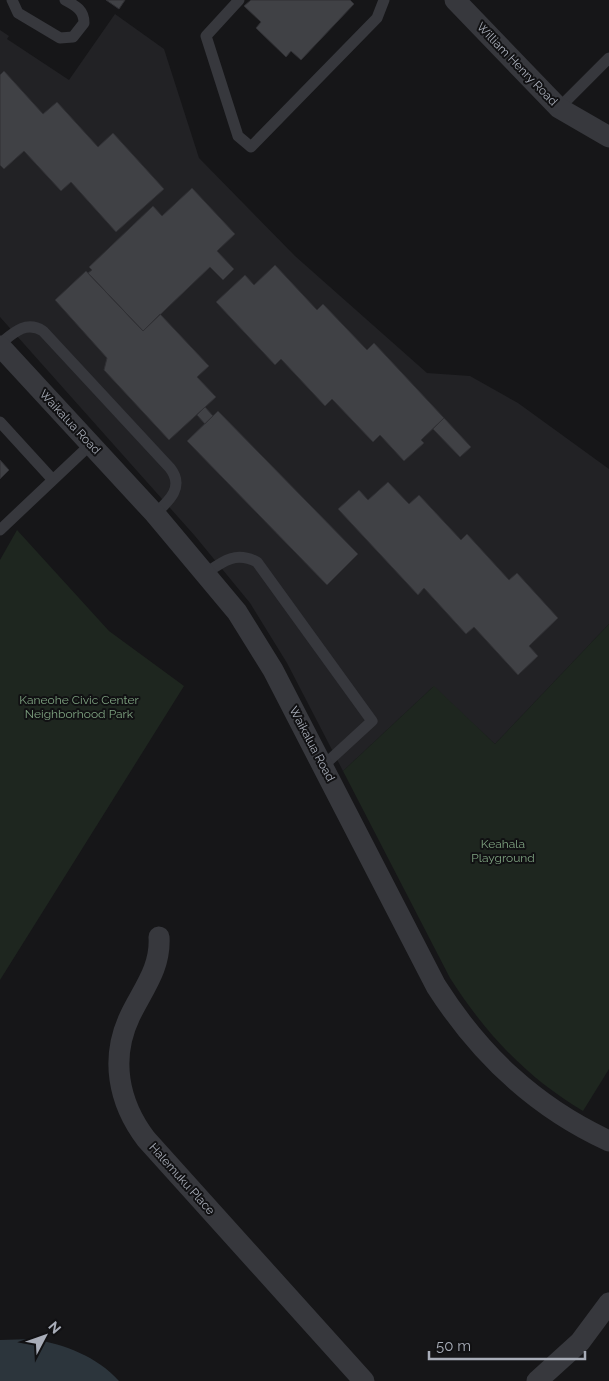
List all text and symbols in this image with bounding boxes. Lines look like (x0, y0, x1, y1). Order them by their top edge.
street label: William Henry Road (474, 20, 560, 108)
street label: Waikalua Road (37, 387, 103, 457)
park label: Kaneohe Civic Center Neighborhood Park (19, 693, 139, 721)
street label: Waikalua Road (286, 704, 338, 784)
park label: Keahala Playground (471, 837, 535, 865)
street label: Halemuku Place (146, 1140, 218, 1218)
north arrow (20, 1311, 70, 1361)
text: N (45, 1318, 64, 1337)
scale bar (429, 1328, 585, 1360)
text: 50 m (436, 1337, 471, 1355)

